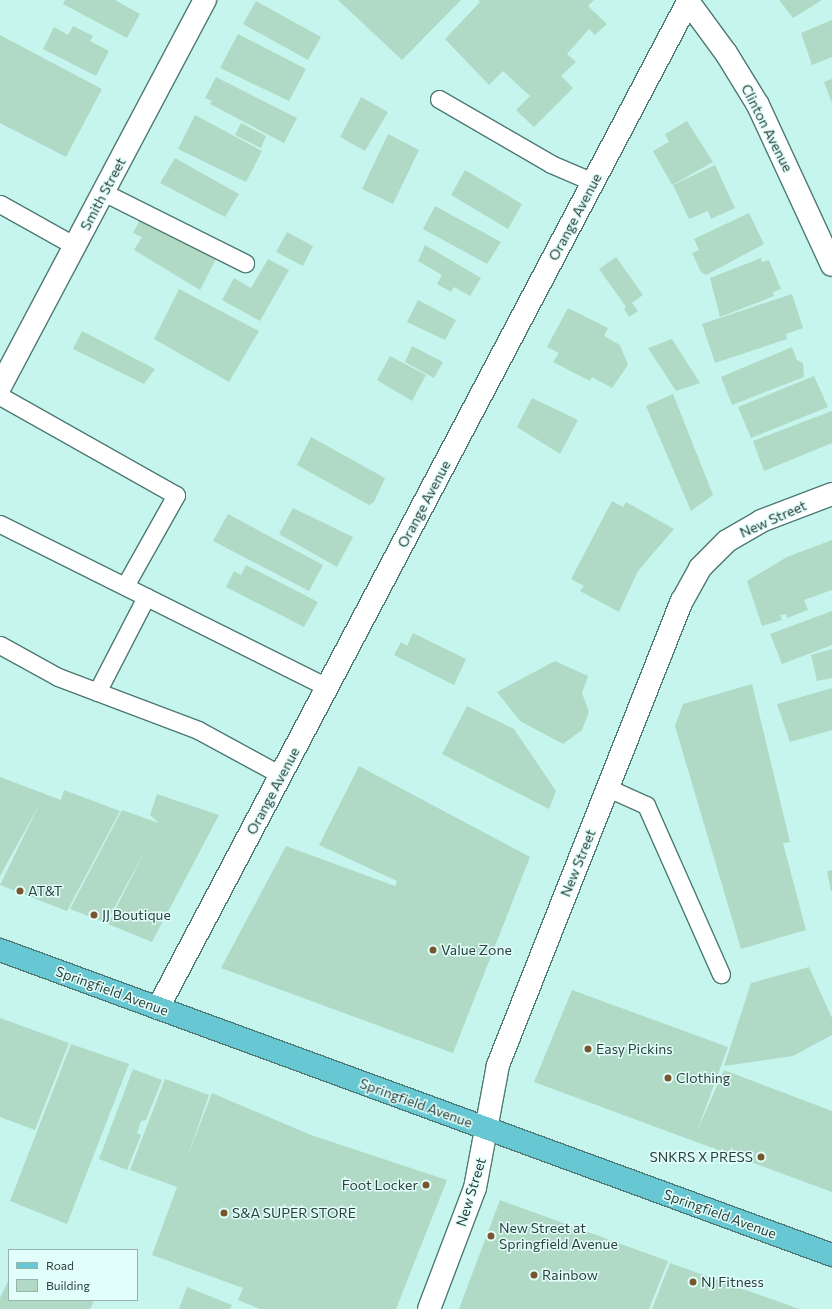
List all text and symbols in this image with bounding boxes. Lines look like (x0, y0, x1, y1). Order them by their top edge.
street label: Clinton Avenue (738, 81, 796, 175)
street label: Smith Street (77, 155, 129, 233)
street label: Orange Avenue (545, 170, 605, 264)
street label: Orange Avenue (394, 457, 454, 551)
street label: New Street (737, 497, 809, 541)
street label: Orange Avenue (243, 744, 303, 838)
street label: New Street (557, 827, 599, 899)
place label: AT&T (28, 883, 62, 899)
marker: AT&T (15, 886, 25, 896)
place label: JJ Boutique (102, 907, 171, 923)
marker: JJ Boutique (89, 910, 99, 920)
place label: Value Zone (441, 942, 512, 958)
marker: Value Zone (428, 945, 438, 955)
street label: Springfield Avenue (53, 963, 171, 1019)
place label: Easy Pickins (596, 1041, 673, 1057)
marker: Easy Pickins (583, 1044, 593, 1054)
place label: Clothing (676, 1070, 730, 1086)
marker: Clothing (663, 1073, 673, 1083)
street label: Springfield Avenue (357, 1075, 475, 1131)
place label: SNKRS X PRESS (649, 1149, 753, 1165)
marker: SNKRS X PRESS (756, 1152, 766, 1162)
street label: New Street (453, 1155, 489, 1229)
place label: Foot Locker (342, 1177, 418, 1193)
marker: Foot Locker (421, 1180, 431, 1190)
street label: Springfield Avenue (661, 1186, 779, 1242)
place label: S&A SUPER STORE (232, 1205, 356, 1221)
marker: S&A SUPER STORE (219, 1208, 229, 1218)
place label: New Street at Springfield Avenue (499, 1220, 618, 1252)
marker: New Street at Springfield Avenue (486, 1231, 496, 1241)
legend (8, 1249, 138, 1301)
text: Road (46, 1258, 74, 1272)
place label: Rainbow (542, 1267, 598, 1283)
marker: Rainbow (529, 1270, 539, 1280)
place label: NJ Fitness (701, 1274, 764, 1290)
marker: NJ Fitness (688, 1277, 698, 1287)
text: Building (46, 1278, 90, 1292)

